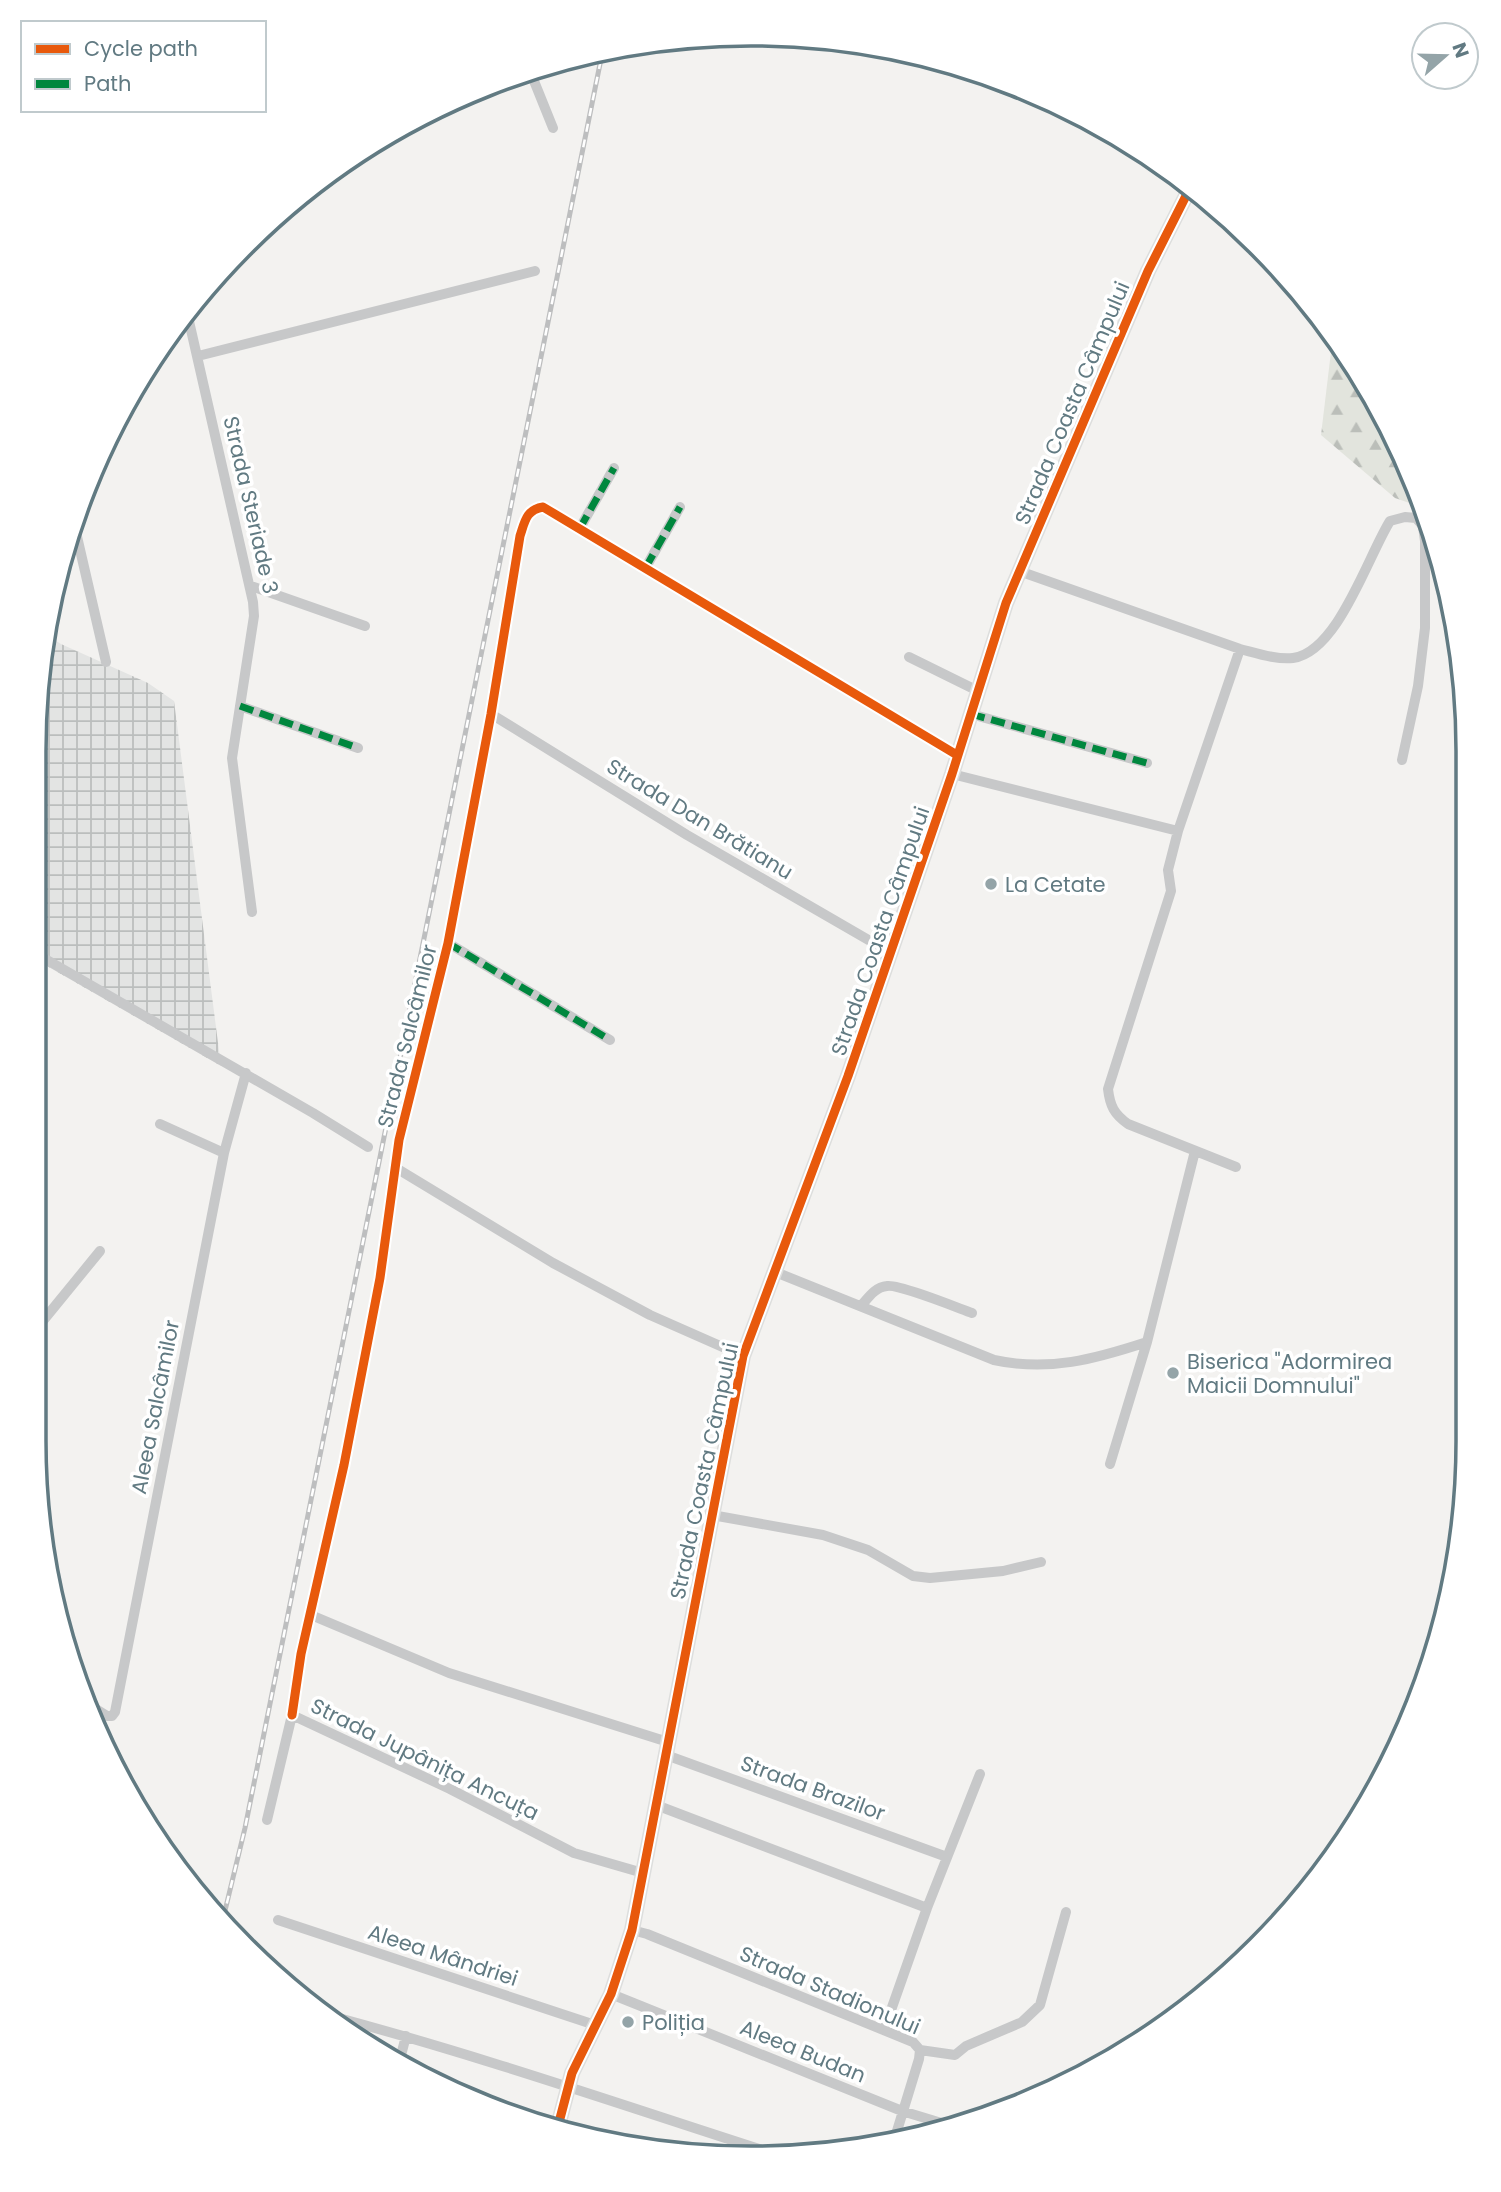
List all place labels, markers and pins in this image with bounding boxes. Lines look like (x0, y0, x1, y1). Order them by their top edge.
place label: La Cetate (1005, 870, 1106, 899)
marker: La Cetate (983, 876, 999, 892)
place label: Biserica "Adormirea Maicii Domnului" (1187, 1347, 1392, 1400)
marker: Biserica "Adormirea Maicii Domnului" (1165, 1365, 1181, 1381)
place label: Poliția (642, 2008, 705, 2037)
marker: Poliția (620, 2014, 636, 2030)

